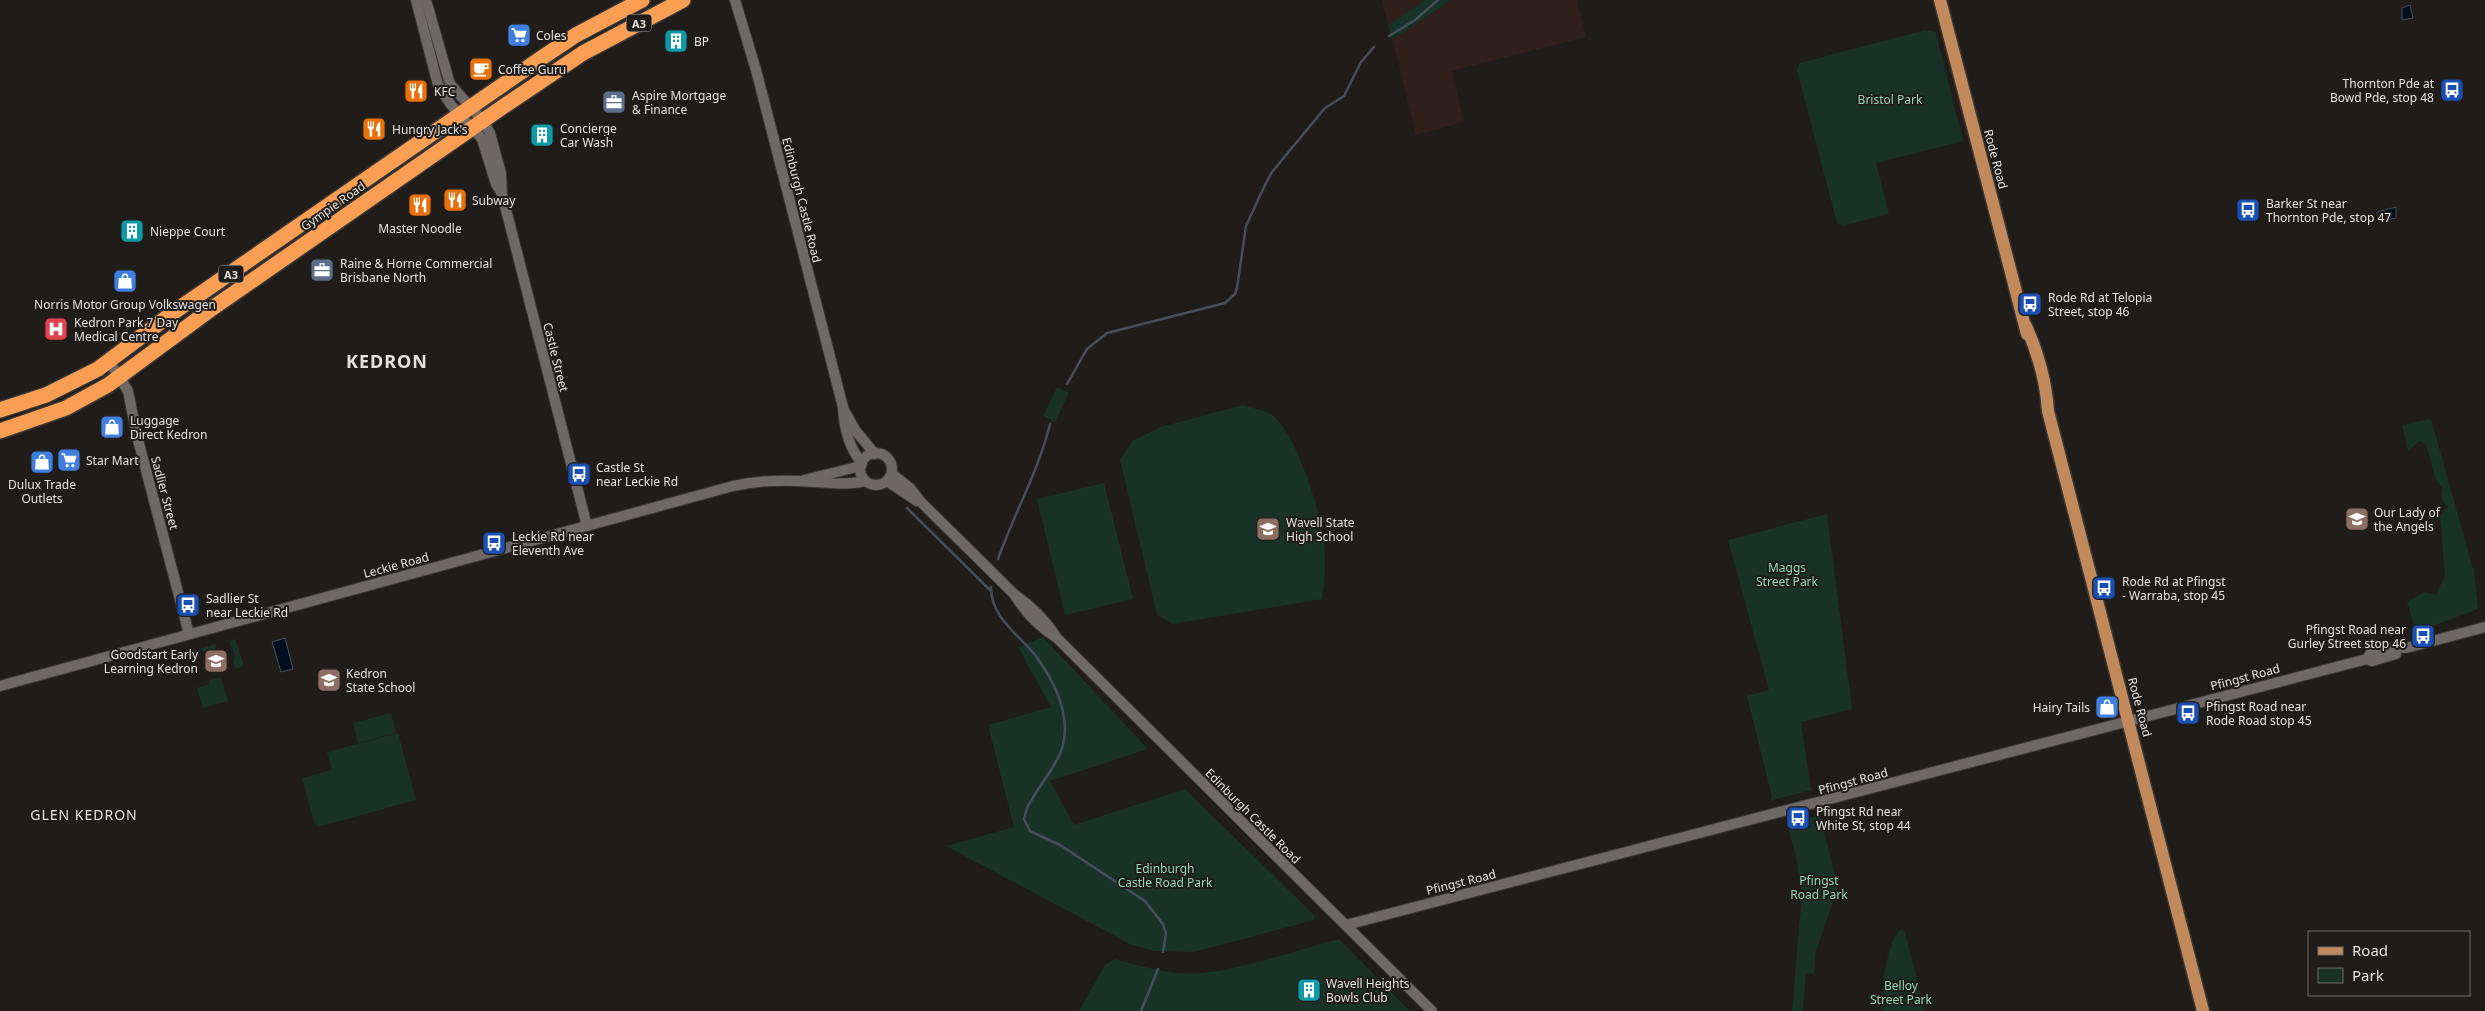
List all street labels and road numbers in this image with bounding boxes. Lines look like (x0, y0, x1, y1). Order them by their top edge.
road number: A3 (626, 14, 652, 32)
street label: Rode Road (1980, 127, 2012, 191)
street label: Edinburgh Castle Road (778, 136, 826, 264)
street label: Gympie Road (297, 177, 369, 235)
road number: A3 (218, 266, 244, 282)
street label: Castle Street (539, 321, 573, 394)
street label: Sadlier Street (147, 454, 183, 532)
street label: Leckie Road (361, 548, 431, 582)
street label: Pfingst Road (2208, 660, 2282, 694)
street label: Rode Road (2124, 675, 2156, 739)
street label: Pfingst Road (1816, 764, 1890, 798)
street label: Edinburgh Castle Road (1202, 765, 1304, 867)
street label: Pfingst Road (1424, 865, 1498, 899)

